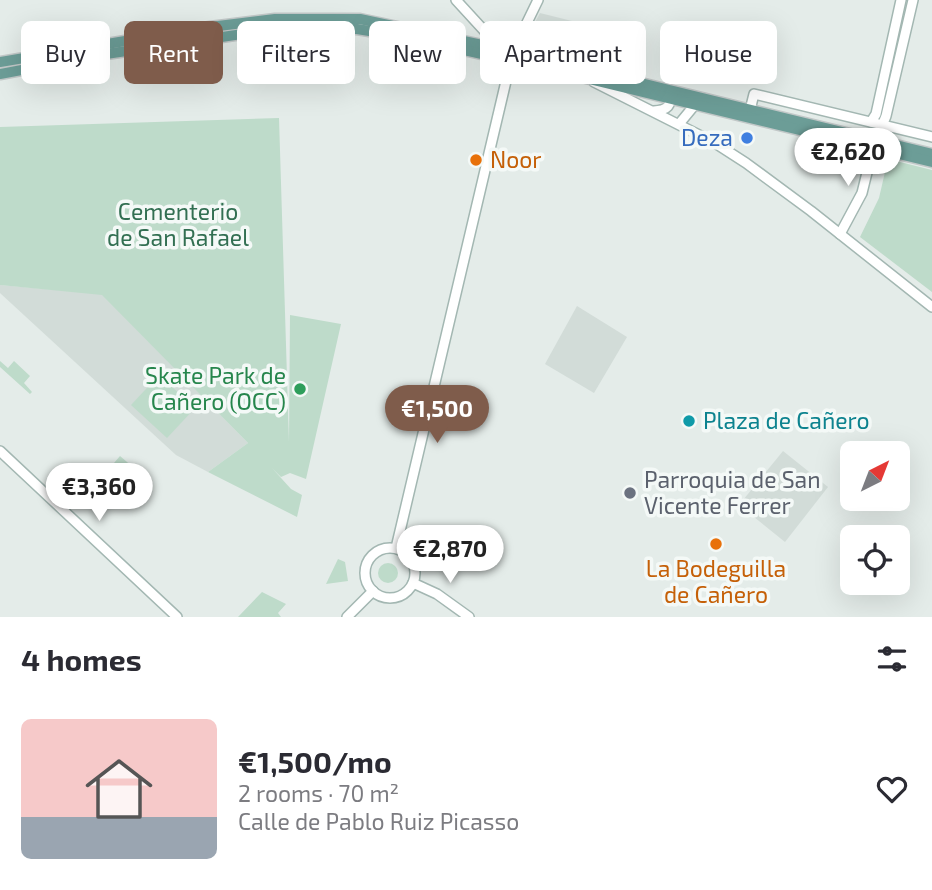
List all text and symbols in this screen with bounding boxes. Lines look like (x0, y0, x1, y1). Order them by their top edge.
chip: Buy (21, 21, 110, 84)
chip: Rent (124, 21, 223, 84)
chip: Filters (237, 21, 355, 84)
chip: New (369, 21, 466, 84)
chip: Apartment (480, 21, 646, 84)
chip: House (660, 21, 777, 84)
place label: Deza (681, 123, 733, 151)
pin: €2,620 (791, 128, 905, 188)
marker: Deza (739, 130, 755, 146)
text: €2,620 (810, 137, 886, 165)
place label: Noor (490, 145, 542, 173)
marker: Noor (468, 152, 484, 168)
park label: Cementerio de San Rafael (107, 197, 249, 251)
place label: Skate Park de Cañero (OCC) (145, 361, 286, 415)
marker: Skate Park de Cañero (OCC) (292, 381, 308, 397)
pin: €1,500 (380, 386, 494, 445)
text: €1,500 (401, 394, 473, 422)
place label: Plaza de Cañero (703, 406, 870, 434)
marker: Plaza de Cañero (681, 413, 697, 429)
north arrow (840, 441, 910, 511)
map controls (840, 441, 910, 595)
pin: €3,360 (42, 463, 156, 523)
place label: Parroquia de San Vicente Ferrer (644, 465, 821, 519)
text: €3,360 (62, 472, 136, 500)
marker: Parroquia de San Vicente Ferrer (622, 485, 638, 501)
button: locate (840, 525, 910, 595)
pin: €2,870 (393, 526, 507, 585)
text: €2,870 (413, 534, 487, 562)
marker: La Bodeguilla de Cañero (708, 536, 724, 552)
place label: La Bodeguilla de Cañero (646, 554, 786, 608)
icon: filters (873, 640, 911, 678)
text: 4 homes (21, 641, 142, 677)
text: €1,500/mo (238, 743, 392, 779)
icon: home (77, 747, 161, 831)
icon: heart (873, 770, 911, 808)
text: 2 rooms · 70 m² (238, 779, 399, 807)
text: Calle de Pablo Ruiz Picasso (238, 807, 519, 835)

